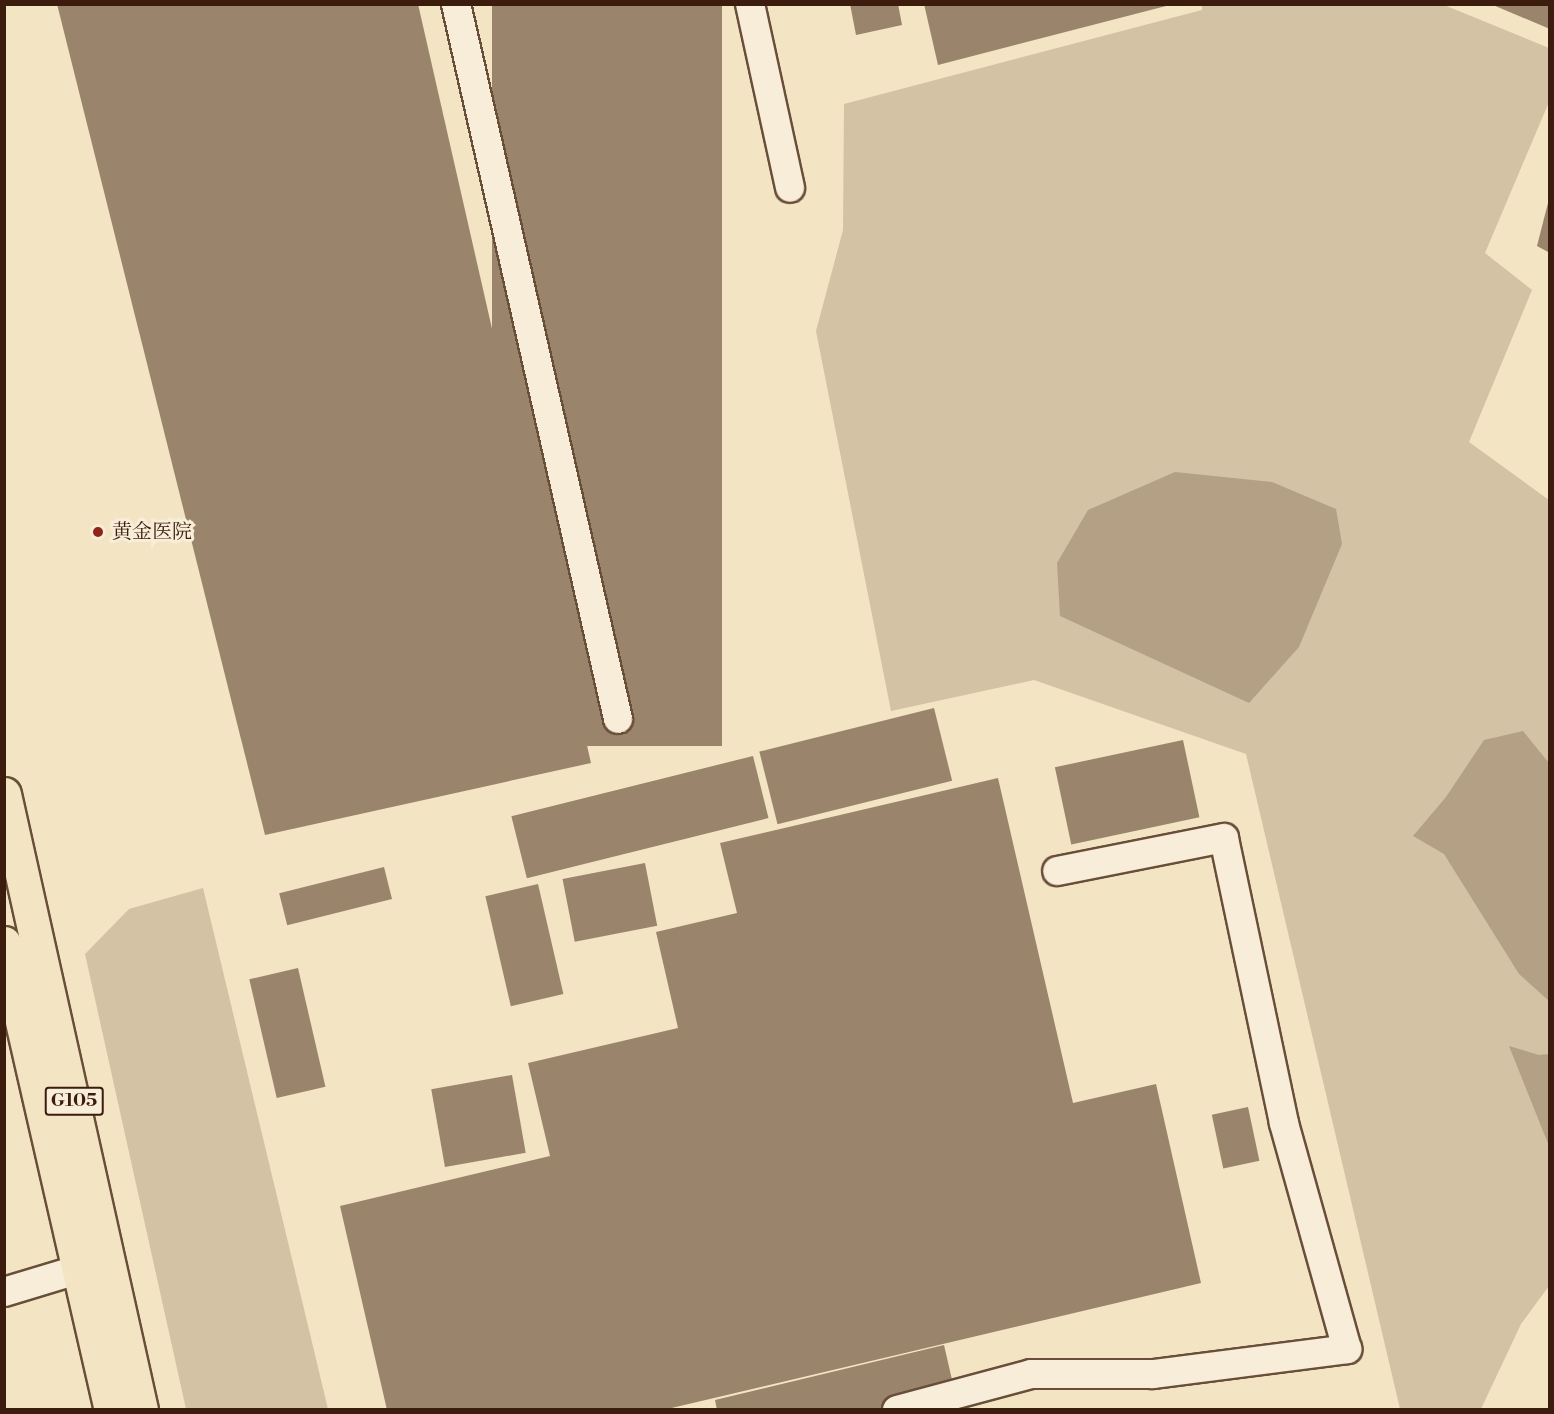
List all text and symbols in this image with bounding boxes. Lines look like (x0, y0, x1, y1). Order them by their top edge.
place label: 黄金医院 (112, 520, 192, 544)
marker: 黄金医院 (89, 523, 107, 541)
road number: G105 (44, 1086, 104, 1116)

